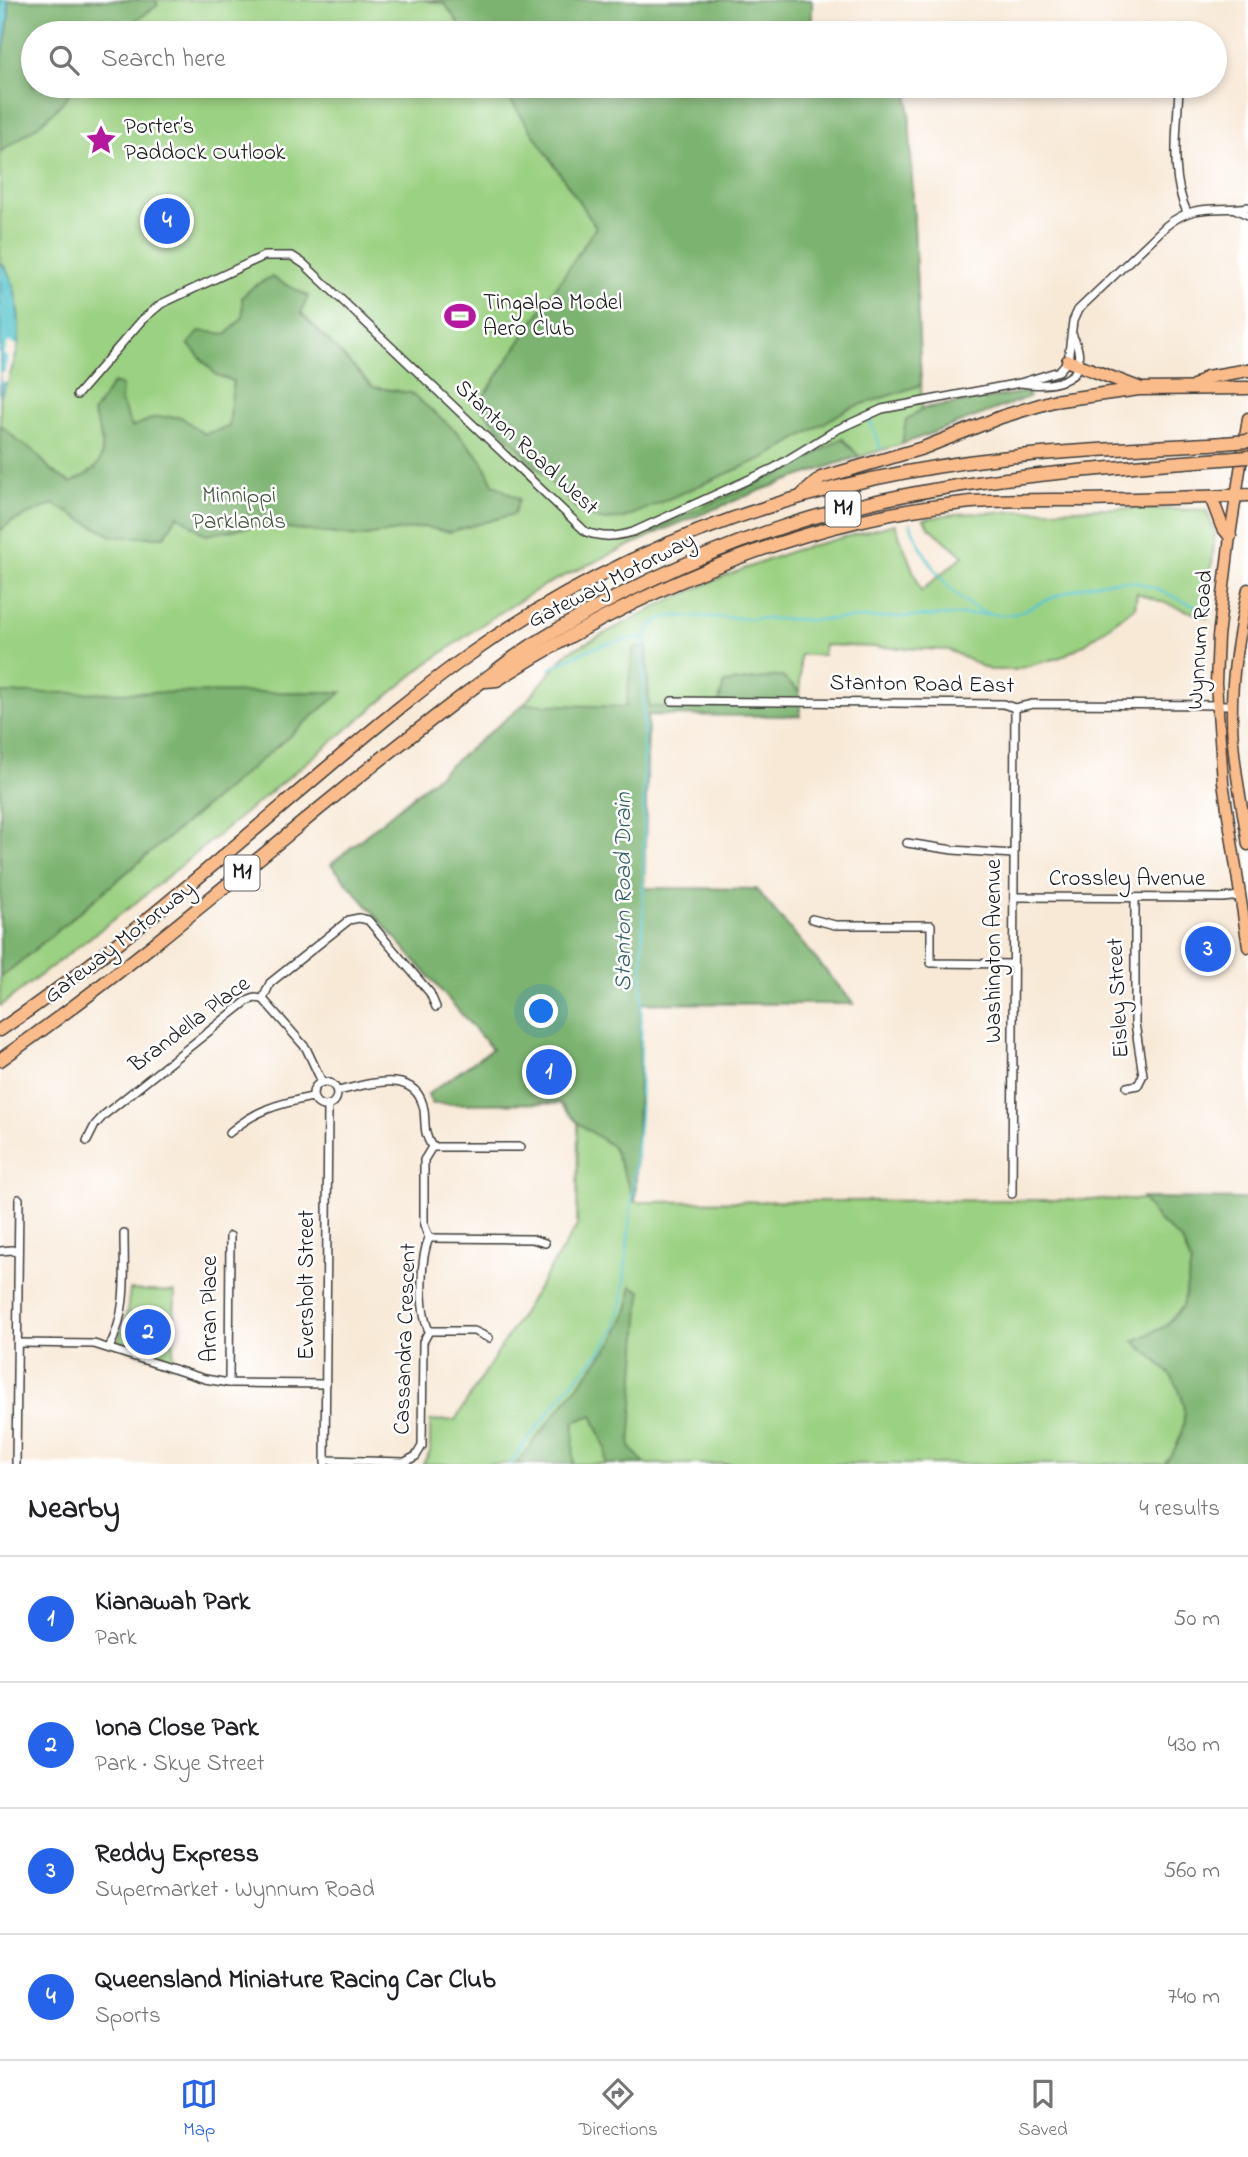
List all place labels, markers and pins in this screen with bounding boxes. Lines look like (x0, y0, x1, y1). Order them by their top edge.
place label: Porter’s Paddock Outlook (124, 111, 286, 170)
place icon: Porter’s Paddock Outlook (84, 123, 118, 157)
pin: 4 (144, 195, 190, 247)
place label: Tingalpa Model Aero Club (483, 287, 622, 346)
sports icon: Tingalpa Model Aero Club (443, 299, 477, 333)
pin: 3 (1185, 923, 1231, 975)
pin: 1 (526, 1046, 572, 1098)
pin: 2 (125, 1306, 171, 1358)

